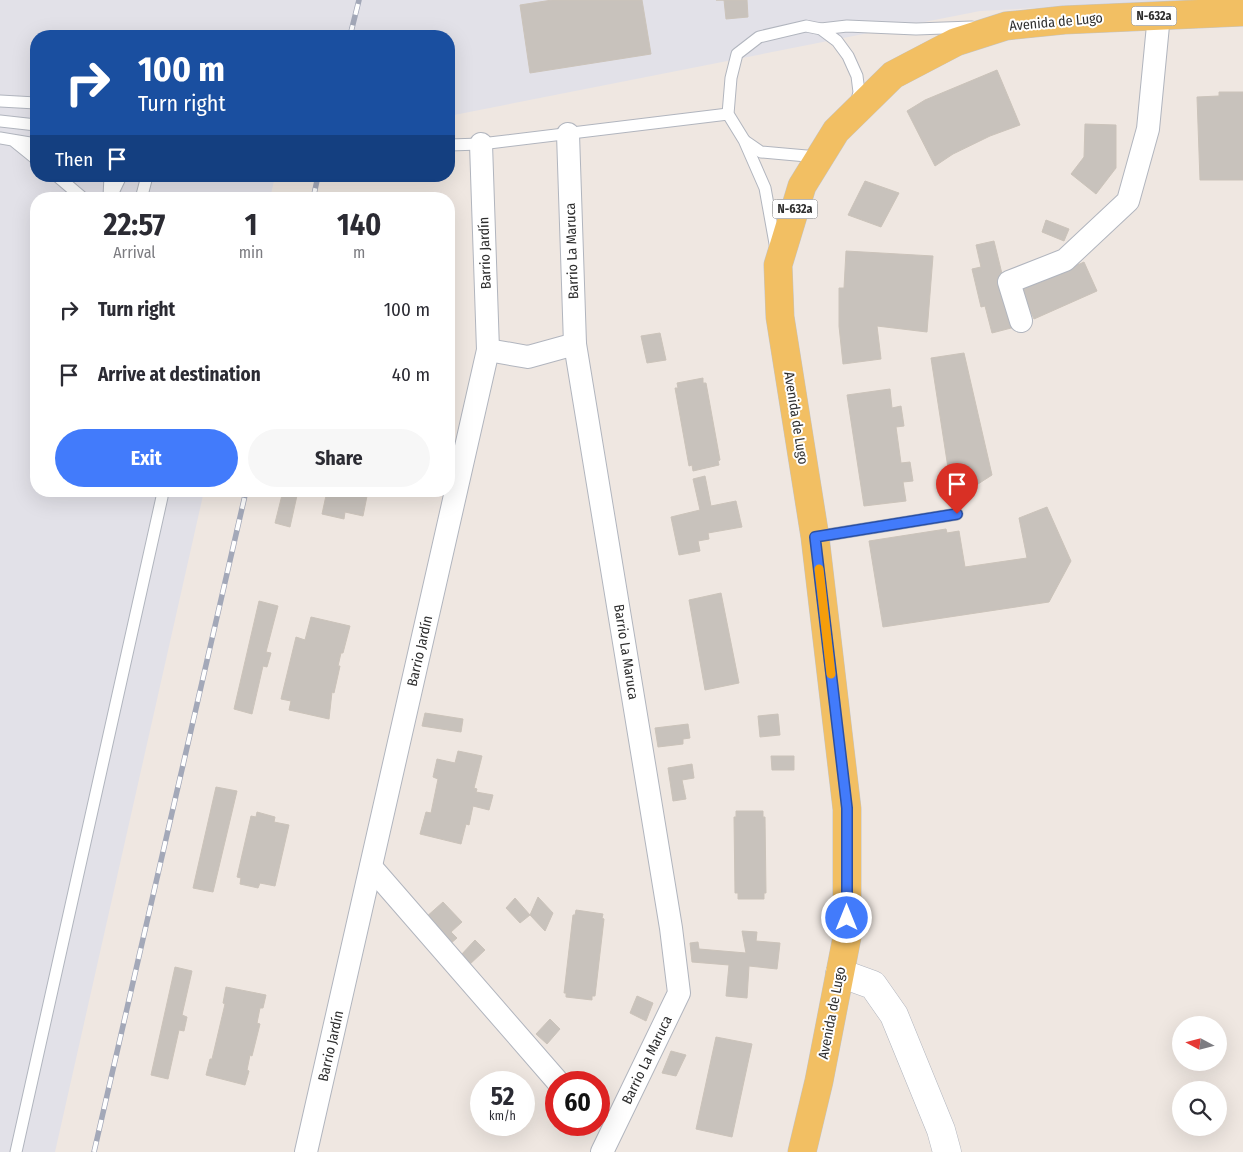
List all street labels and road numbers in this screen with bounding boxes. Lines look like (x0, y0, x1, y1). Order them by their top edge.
road number: N-632a (1132, 7, 1176, 26)
street label: Avenida de Lugo (1009, 9, 1103, 35)
road number: N-632a (772, 200, 818, 218)
street label: Barrio La Maruca (562, 202, 582, 300)
street label: Barrio Jardín (475, 217, 495, 289)
street label: Avenida de Lugo (780, 370, 812, 466)
street label: Barrio La Maruca (610, 603, 642, 701)
street label: Barrio Jardín (404, 614, 436, 688)
street label: Avenida de Lugo (815, 965, 849, 1061)
street label: Barrio Jardín (315, 1009, 347, 1083)
street label: Barrio La Maruca (618, 1013, 676, 1107)

